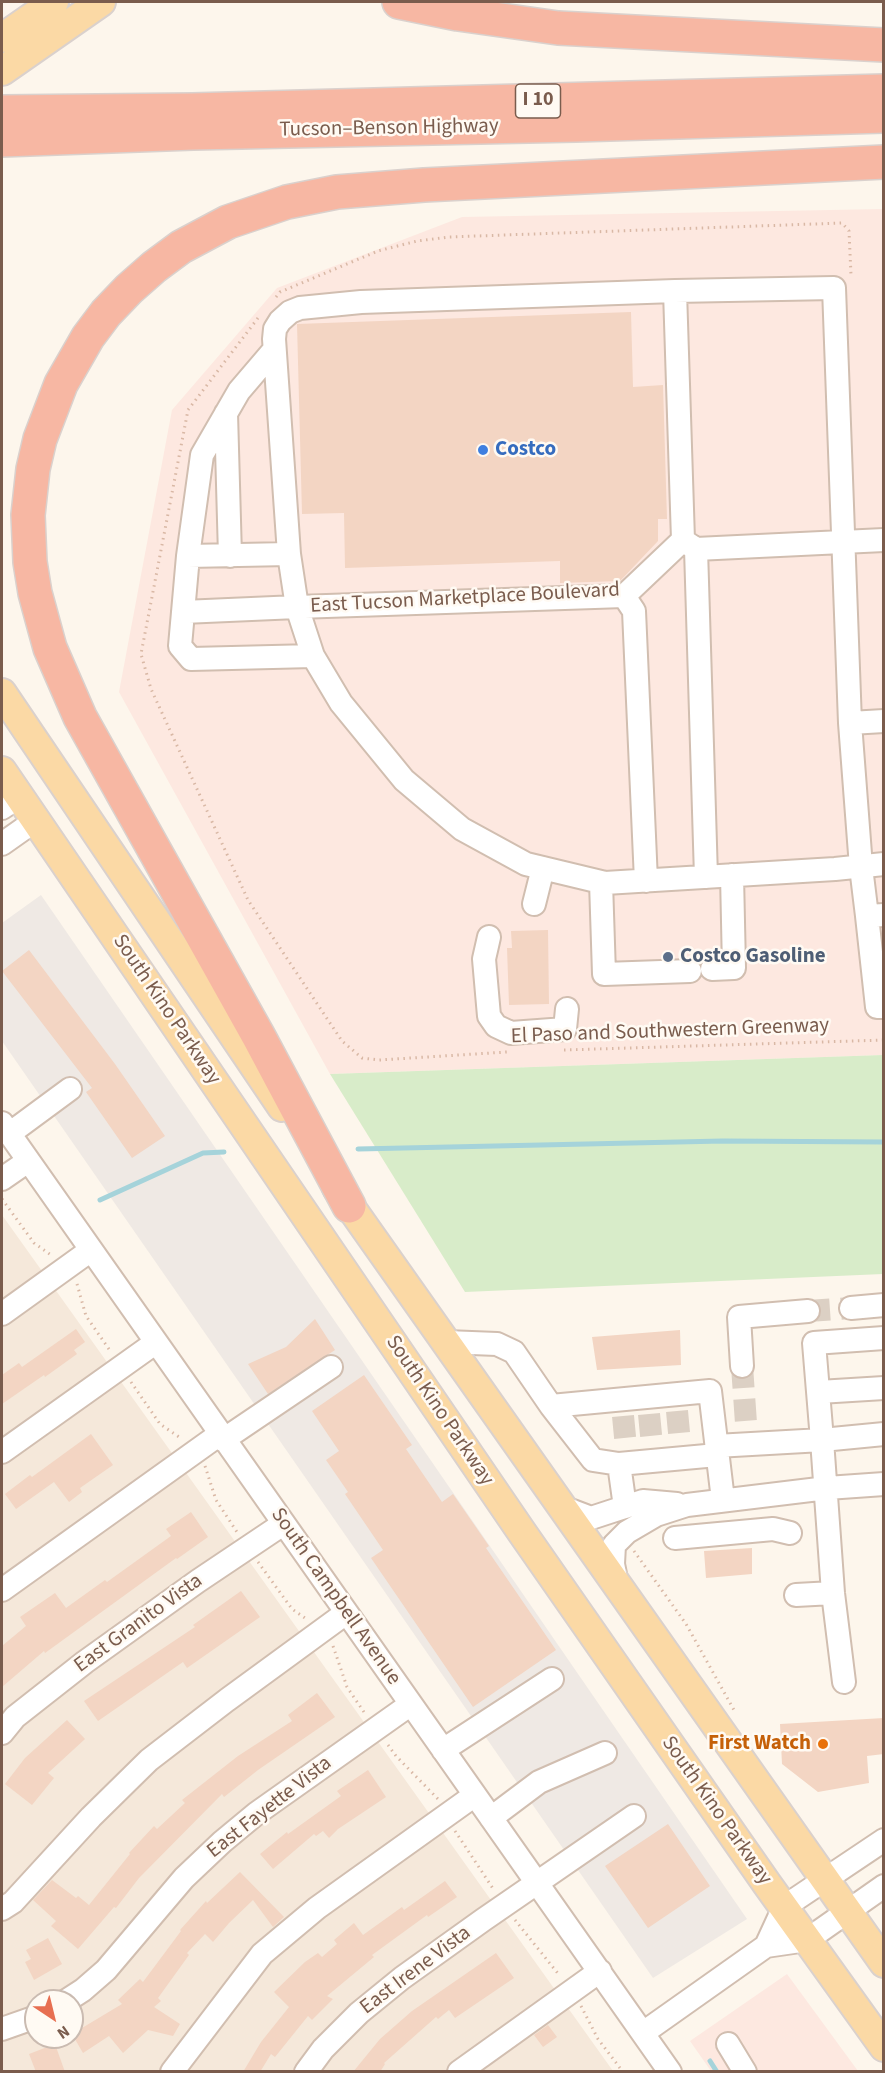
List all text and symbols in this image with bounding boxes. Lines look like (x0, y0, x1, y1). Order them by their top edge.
road number: I 10 (516, 84, 560, 118)
street label: Tucson–Benson Highway (279, 114, 499, 144)
place label: Costco (495, 437, 556, 463)
marker: Costco (476, 443, 490, 457)
street label: East Tucson Marketplace Boulevard (310, 578, 620, 620)
street label: South Kino Parkway (106, 930, 226, 1090)
place label: Costco Gasoline (680, 944, 826, 970)
marker: Costco Gasoline (661, 950, 675, 964)
street label: El Paso and Southwestern Greenway (510, 1014, 830, 1050)
street label: South Kino Parkway (379, 1331, 499, 1491)
street label: South Campbell Avenue (264, 1504, 406, 1690)
street label: East Granito Vista (70, 1569, 208, 1679)
place label: First Watch (708, 1731, 811, 1757)
street label: South Kino Parkway (655, 1732, 777, 1890)
marker: First Watch (816, 1737, 830, 1751)
street label: East Fayette Vista (203, 1752, 337, 1864)
street label: East Irene Vista (356, 1921, 476, 2021)
north arrow (24, 1989, 84, 2049)
text: N (53, 2020, 74, 2044)

